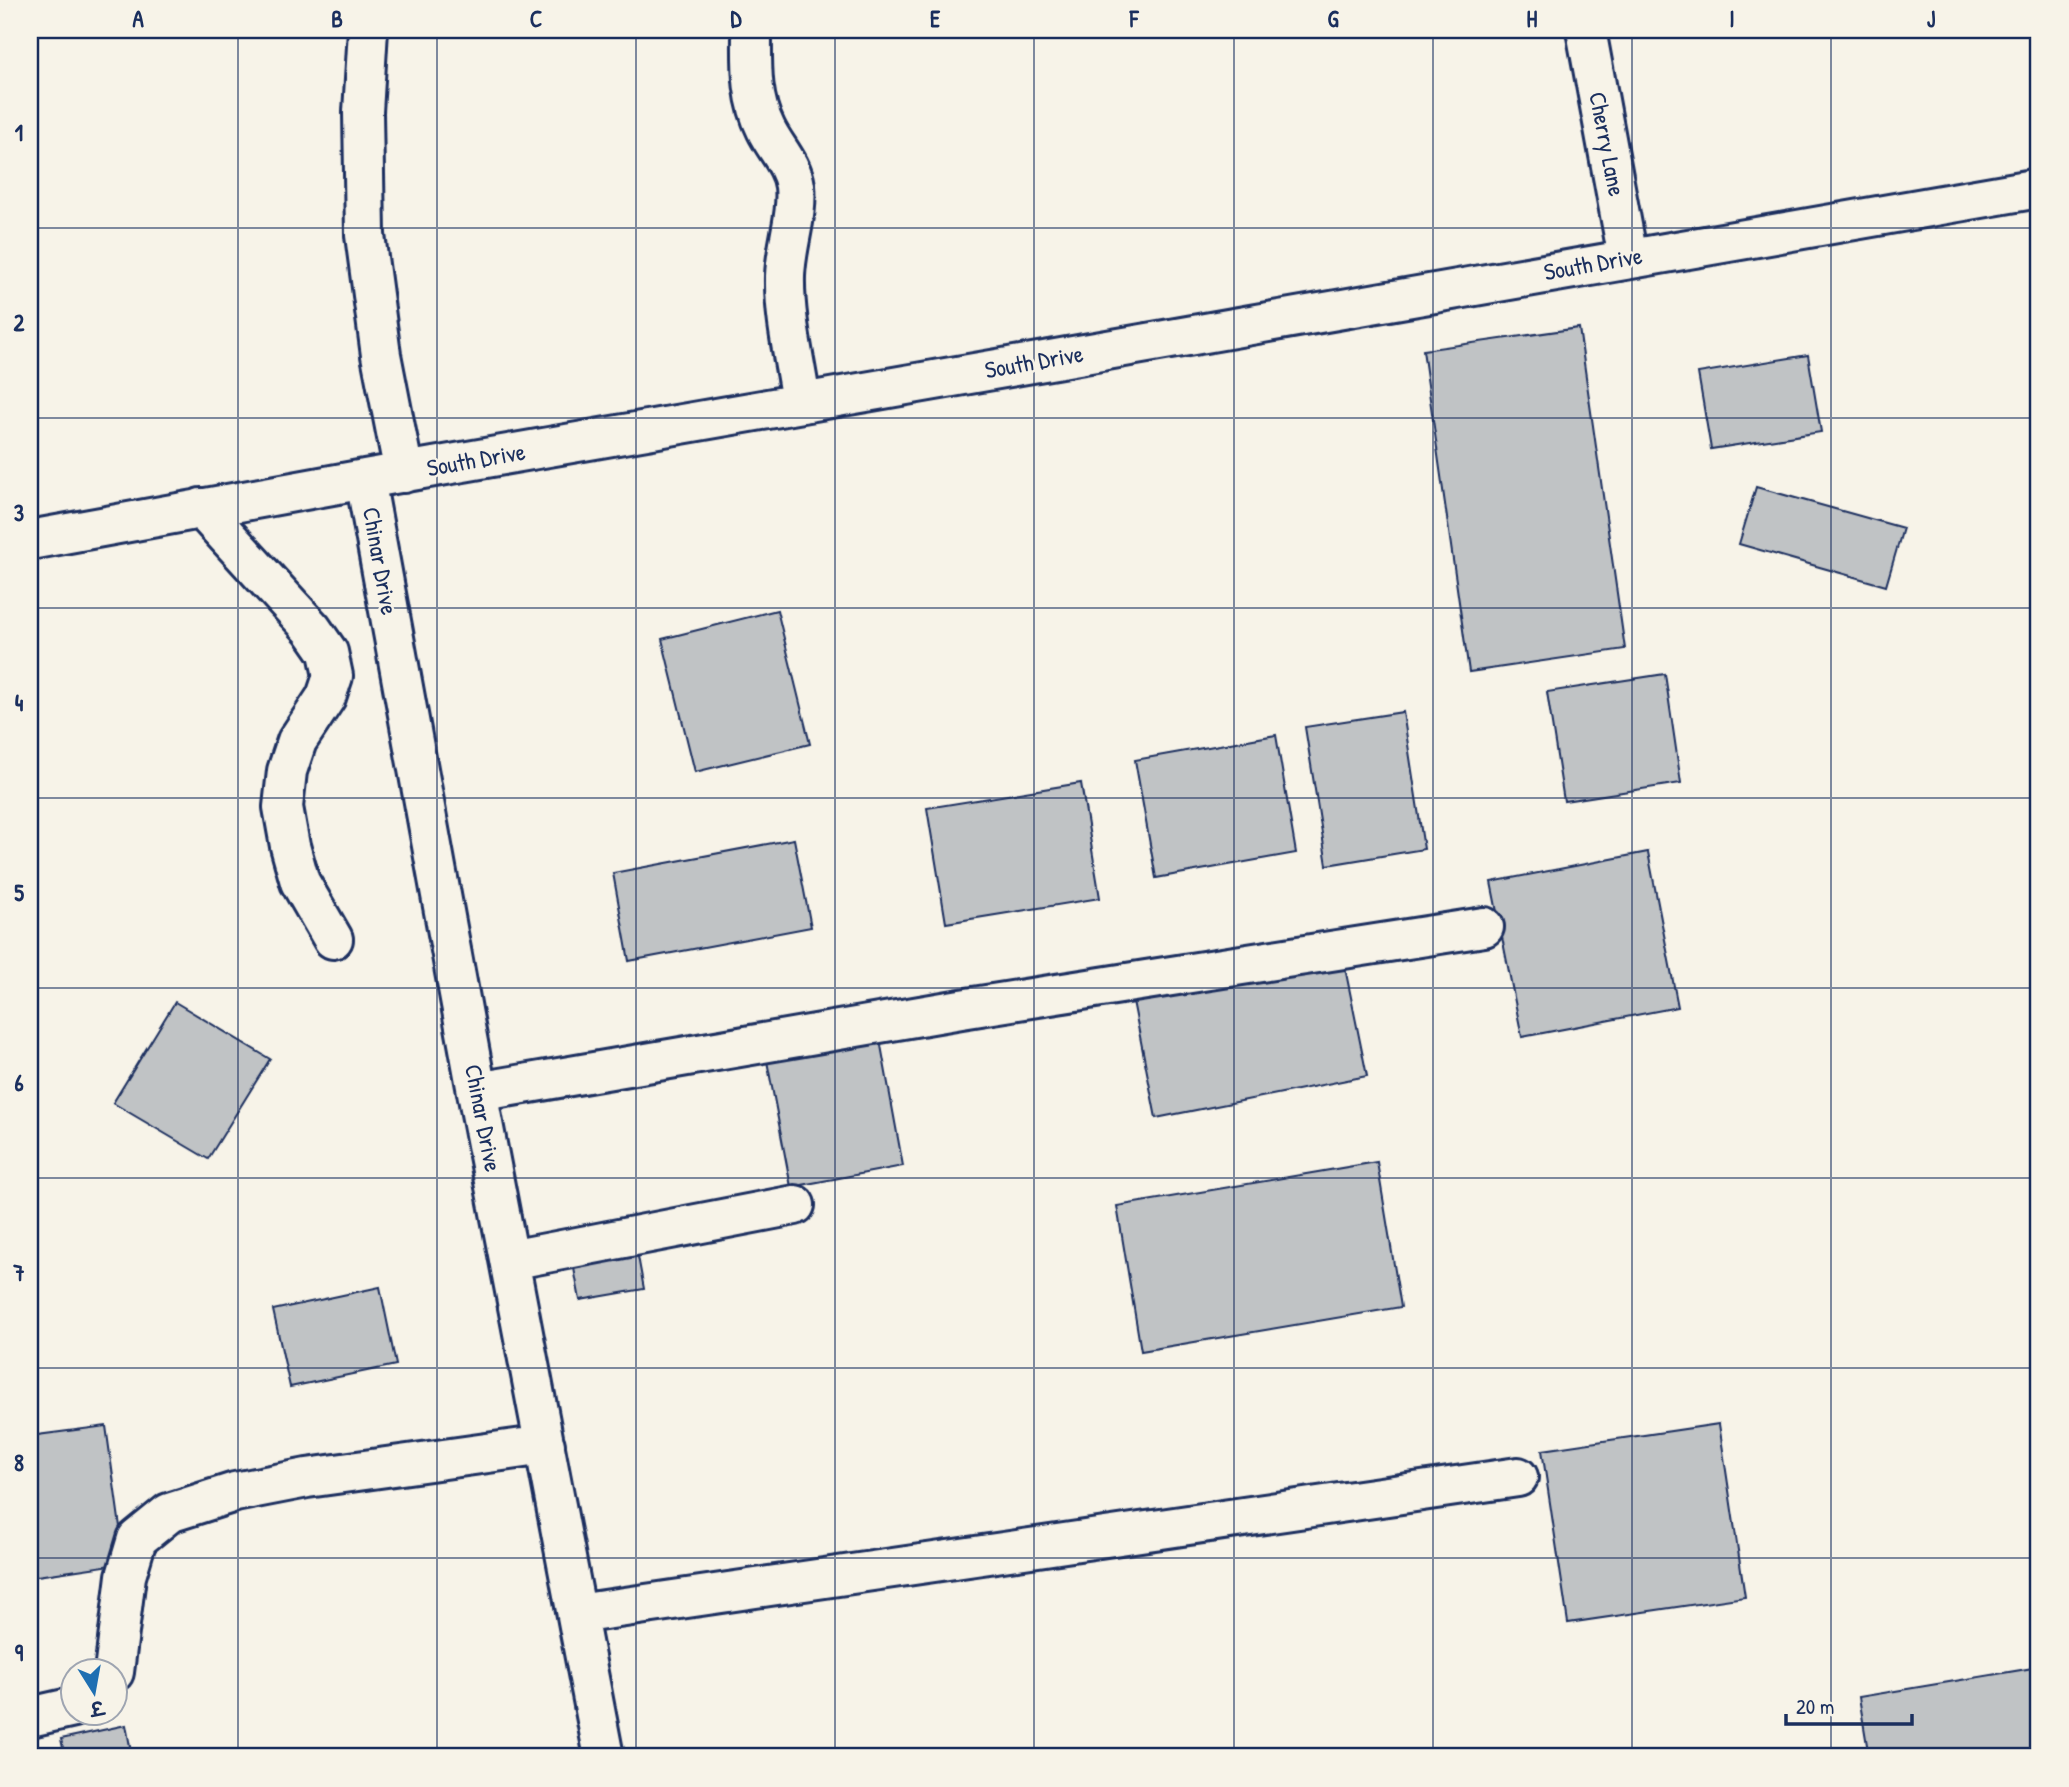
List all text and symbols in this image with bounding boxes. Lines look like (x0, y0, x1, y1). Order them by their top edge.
text: A (132, 3, 144, 34)
text: B (331, 3, 343, 34)
text: C (530, 3, 542, 34)
text: D (731, 3, 743, 34)
text: E (930, 3, 941, 34)
text: F (1129, 3, 1140, 34)
text: G (1327, 3, 1339, 34)
text: H (1527, 3, 1538, 34)
text: I (1729, 3, 1735, 34)
text: J (1927, 3, 1936, 34)
street label: Cherry Lane (1582, 89, 1634, 199)
text: 1 (15, 117, 23, 148)
street label: South Drive (1541, 239, 1645, 287)
text: 2 (14, 307, 25, 338)
street label: South Drive (982, 337, 1086, 385)
street label: South Drive (424, 435, 528, 483)
text: 3 (14, 497, 24, 528)
street label: Chinar Drive (356, 504, 406, 618)
text: 4 (15, 687, 24, 718)
text: 5 (14, 877, 24, 908)
street label: Chinar Drive (458, 1061, 510, 1175)
text: 6 (14, 1067, 24, 1098)
text: 7 (12, 1257, 25, 1288)
text: 8 (14, 1447, 24, 1478)
text: 9 (15, 1637, 24, 1668)
north arrow (60, 1658, 130, 1728)
scale bar (1786, 1682, 1912, 1726)
text: 20 m (1796, 1692, 1834, 1721)
text: उ (86, 1694, 108, 1723)

